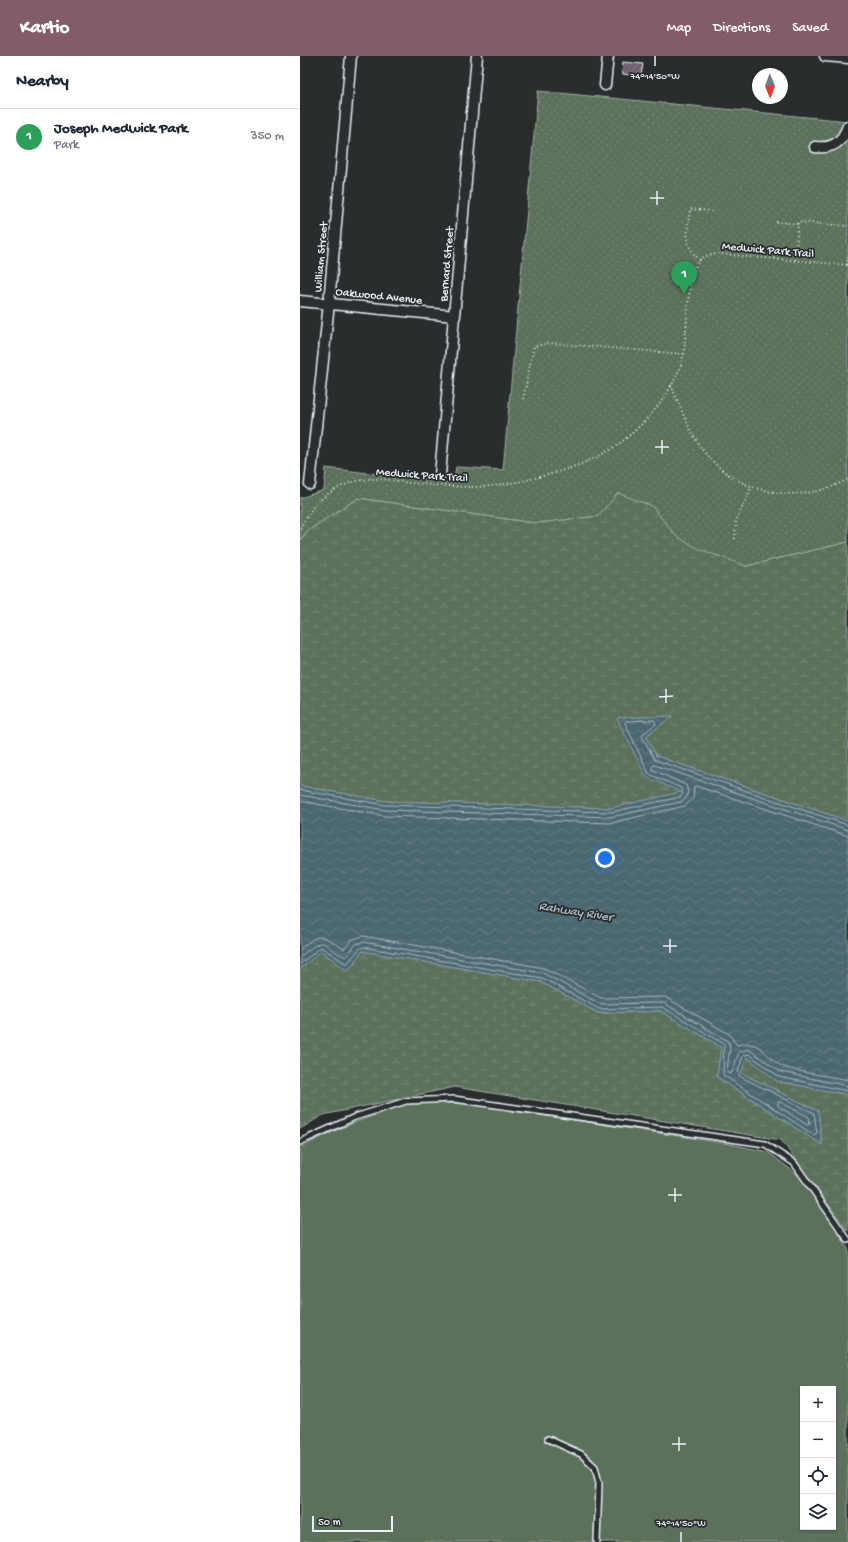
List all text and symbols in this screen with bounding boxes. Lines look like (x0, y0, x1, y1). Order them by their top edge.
text: Kartio (20, 17, 69, 40)
text: Map (667, 20, 691, 37)
text: Directions (713, 20, 770, 37)
text: Saved (792, 20, 828, 37)
north arrow (752, 68, 788, 104)
text: 74°14'50"W (629, 71, 680, 83)
text: Nearby (16, 72, 69, 92)
text: Joseph Medwick Park (54, 120, 188, 138)
text: 1 (26, 129, 32, 144)
text: 350 m (251, 129, 284, 144)
text: Park (54, 138, 79, 153)
street label: William Street (312, 220, 332, 293)
street label: Bernard Street (438, 225, 458, 303)
street label: Medwick Park Trail (721, 240, 815, 262)
pin: 1 (671, 261, 697, 294)
street label: Oakwood Avenue (335, 285, 424, 309)
street label: Medwick Park Trail (375, 466, 469, 486)
your location (595, 848, 615, 868)
water label: Rahway River (538, 899, 616, 926)
map controls (800, 1386, 836, 1530)
button: + (800, 1386, 836, 1422)
button: − (800, 1422, 836, 1458)
button: locate (800, 1458, 836, 1494)
button: layers (800, 1494, 836, 1530)
scale bar (312, 1514, 393, 1533)
text: 50 m (318, 1517, 340, 1529)
text: 74°14'50"W (655, 1518, 706, 1530)

